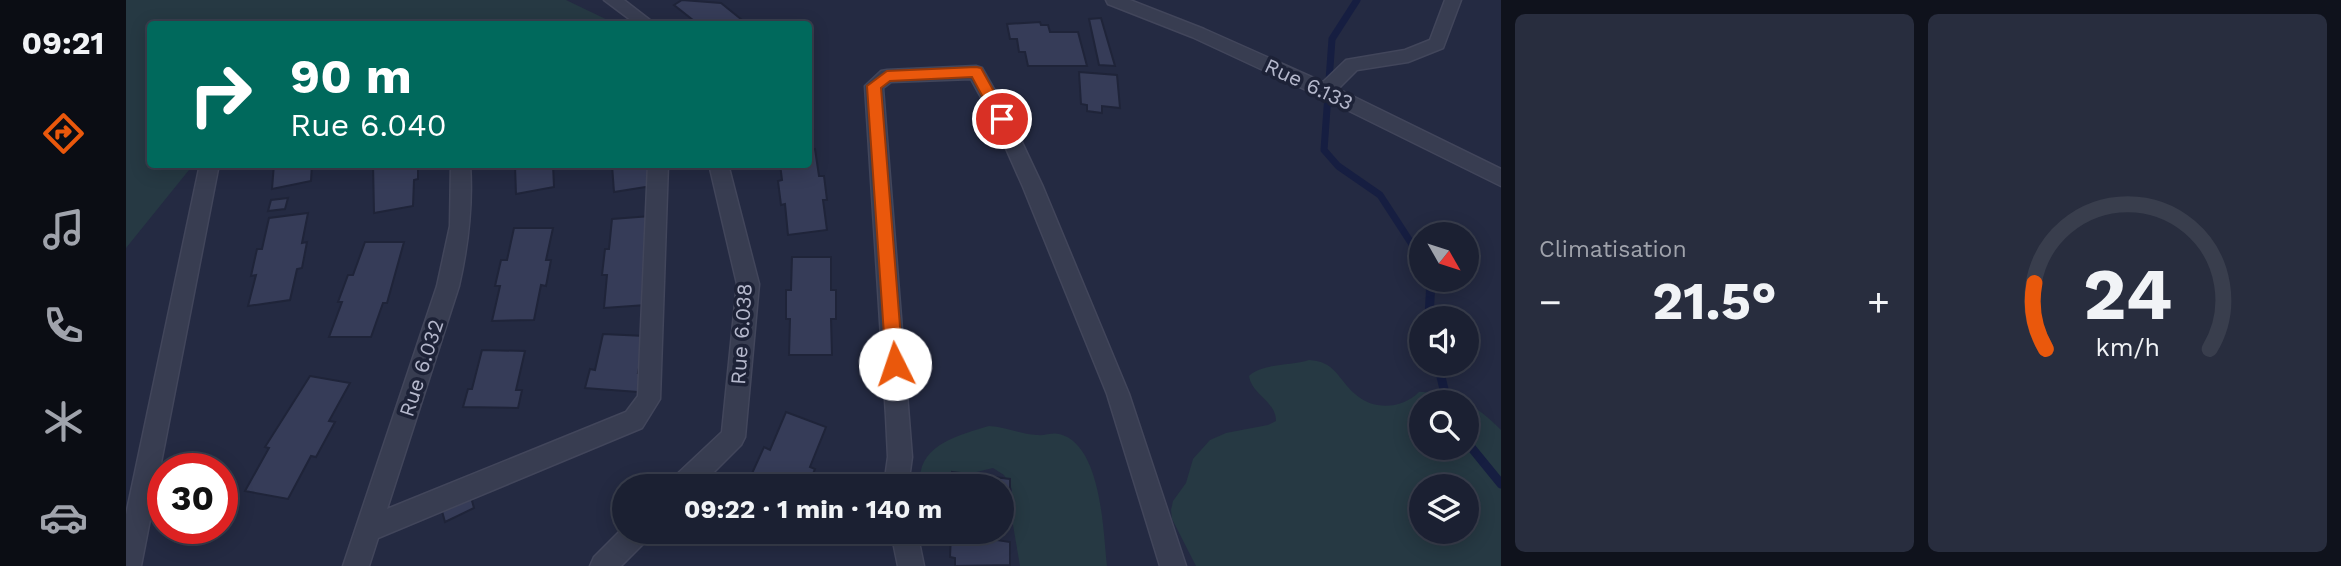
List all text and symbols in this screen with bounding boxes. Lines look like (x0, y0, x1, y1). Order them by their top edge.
text: 09:21 (22, 24, 104, 62)
text: 90 m (290, 47, 412, 105)
icon: right (175, 49, 266, 140)
street label: Rue 6.133 (1261, 53, 1357, 115)
pin (972, 89, 1032, 149)
icon: arrive (983, 100, 1021, 138)
text: Rue 6.040 (290, 106, 447, 144)
icon: directions (39, 109, 88, 158)
icon: music (39, 205, 88, 254)
north arrow (1409, 222, 1479, 292)
map controls (1409, 222, 1479, 544)
text: Climatisation (1539, 236, 1687, 263)
text: 24 (2083, 251, 2172, 337)
text: 21.5° (1652, 271, 1777, 332)
text: − (1539, 280, 1562, 324)
text: + (1867, 280, 1890, 324)
street label: Rue 6.038 (725, 282, 757, 386)
icon: phone (39, 301, 88, 350)
button: sound (1409, 306, 1479, 376)
street label: Rue 6.032 (394, 316, 448, 420)
position arrow (858, 327, 932, 401)
text: km/h (2095, 333, 2160, 362)
button: search (1409, 390, 1479, 460)
icon: climate (39, 397, 88, 446)
speed limit sign: 30 (147, 453, 238, 544)
button: layers (1409, 474, 1479, 544)
icon: car (39, 493, 88, 542)
text: 09:22 · 1 min · 140 m (684, 494, 942, 524)

